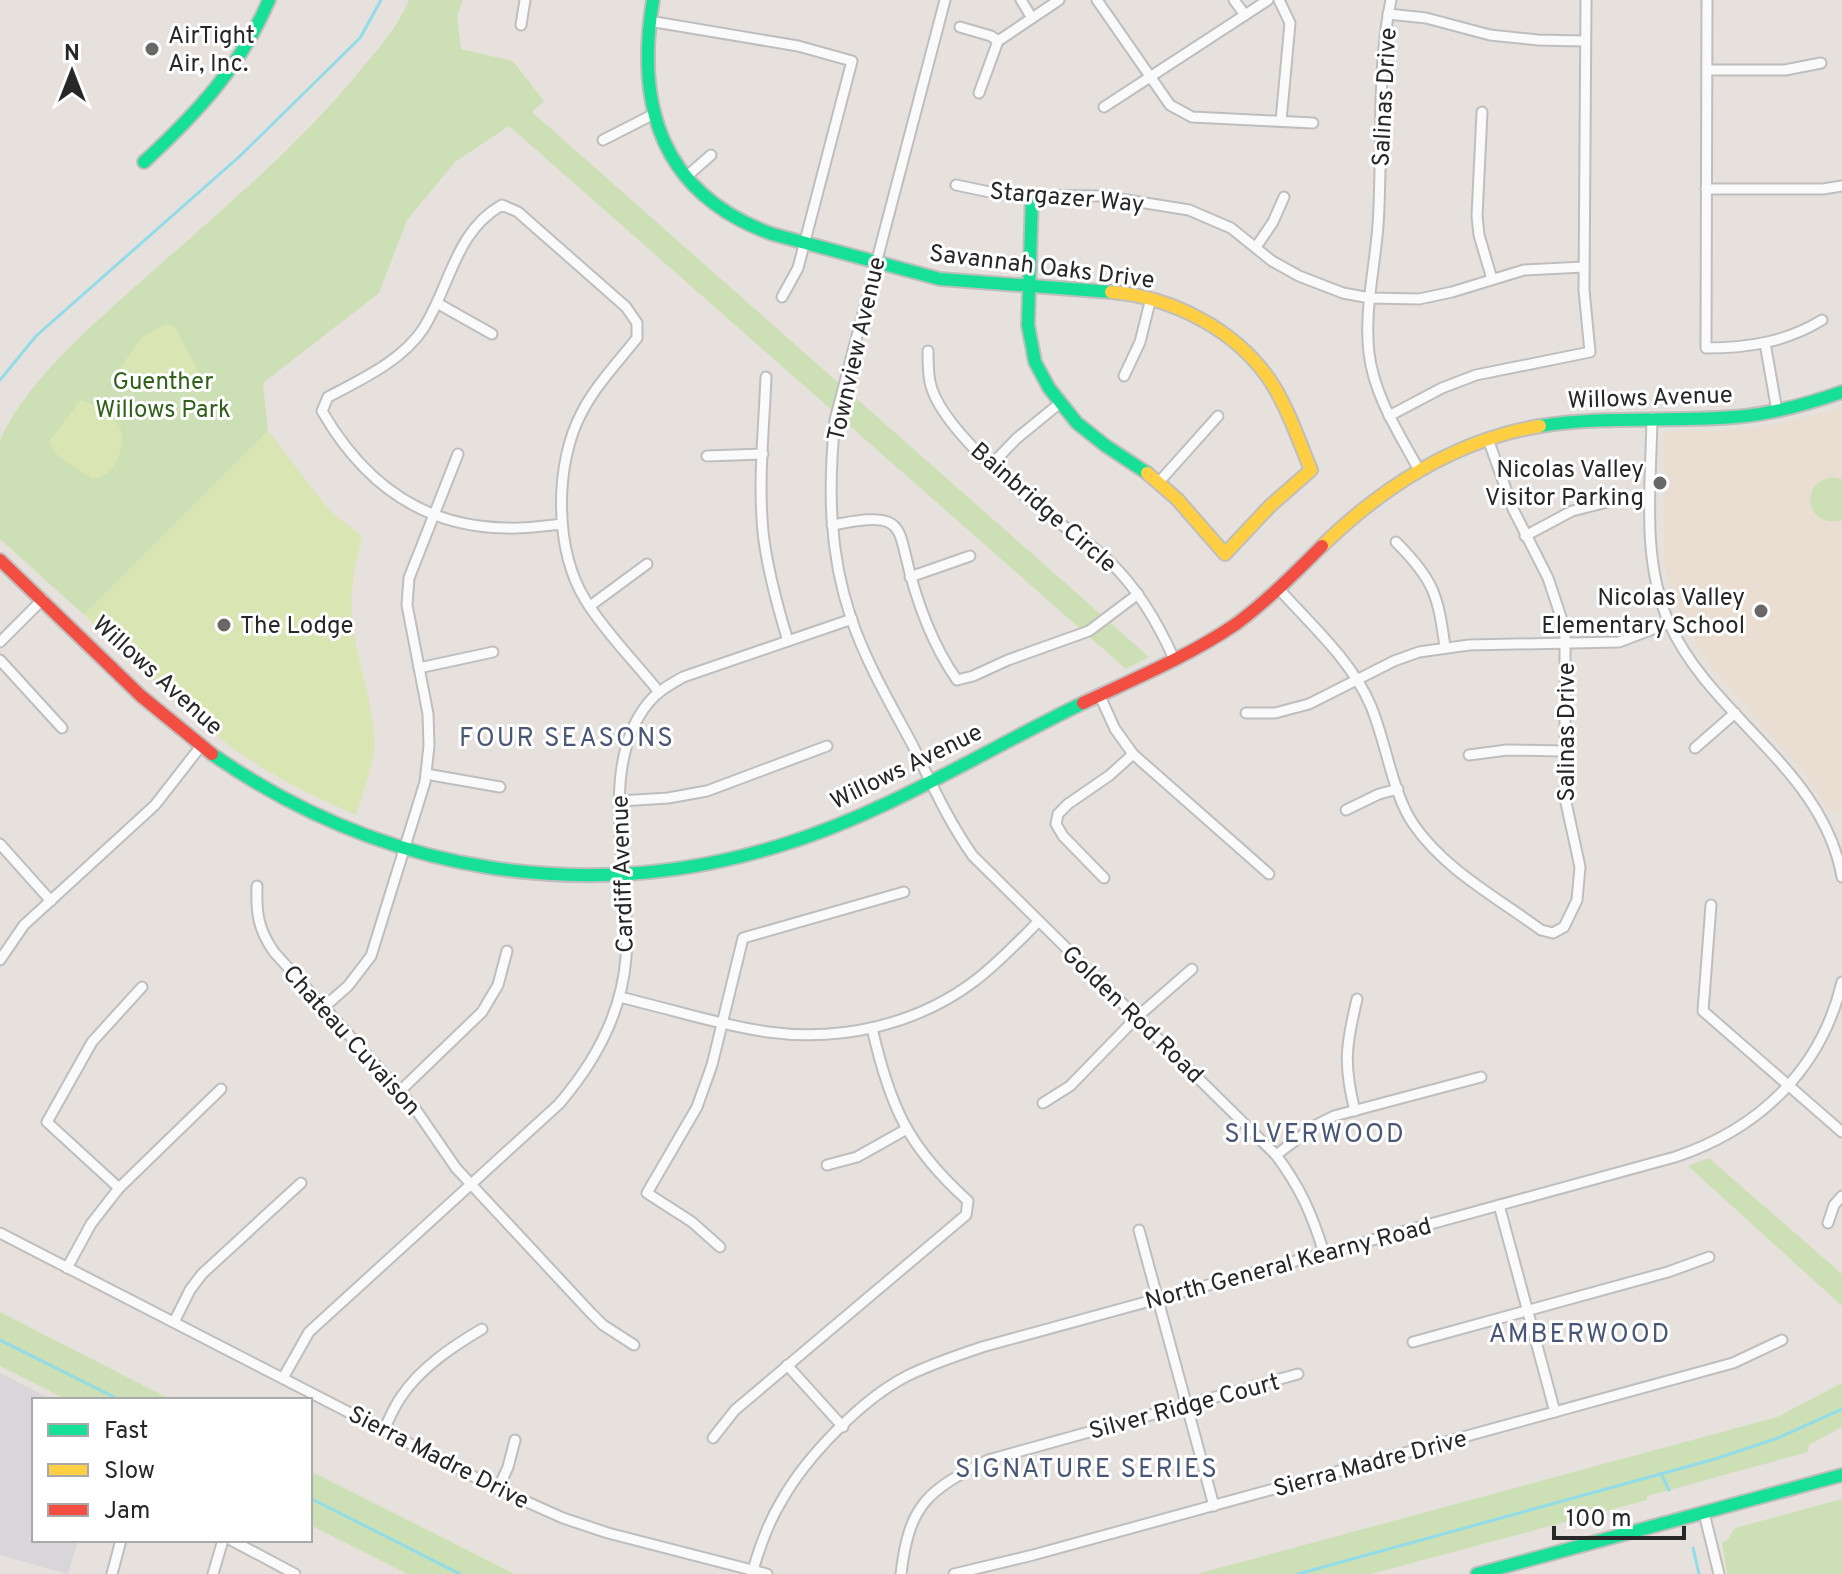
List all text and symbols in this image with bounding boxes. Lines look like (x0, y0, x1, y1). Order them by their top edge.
place label: AirTight Air, Inc. (168, 22, 255, 80)
street label: Salinas Drive (1367, 27, 1405, 167)
north arrow (32, 32, 112, 112)
marker: AirTight Air, Inc. (143, 40, 161, 58)
text: N (64, 41, 80, 68)
street label: Stargazer Way (988, 177, 1145, 221)
street label: Savannah Oaks Drive (927, 239, 1156, 297)
street label: Townview Avenue (822, 254, 894, 445)
park label: Guenther Willows Park (95, 368, 231, 426)
street label: Willows Avenue (1567, 381, 1733, 417)
street label: Bainbridge Circle (963, 437, 1122, 580)
place label: Nicolas Valley Visitor Parking (1485, 456, 1644, 514)
marker: Nicolas Valley Visitor Parking (1651, 474, 1669, 492)
place label: Nicolas Valley Elementary School (1541, 584, 1745, 642)
marker: Nicolas Valley Elementary School (1752, 602, 1770, 620)
street label: Willows Avenue (85, 610, 228, 743)
place label: The Lodge (240, 612, 353, 642)
marker: The Lodge (215, 616, 233, 634)
street label: Salinas Drive (1553, 662, 1583, 802)
street label: Willows Avenue (826, 718, 988, 817)
district label: FOUR SEASONS (459, 723, 675, 756)
street label: Cardiff Avenue (606, 795, 642, 953)
street label: Golden Rod Road (1054, 940, 1209, 1091)
street label: Chateau Cuvaison (275, 960, 426, 1123)
district label: SILVERWOOD (1224, 1119, 1406, 1152)
street label: North General Kearny Road (1142, 1212, 1435, 1318)
district label: AMBERWOOD (1489, 1319, 1671, 1352)
street label: Silver Ridge Court (1086, 1368, 1283, 1448)
legend (32, 1398, 312, 1542)
street label: Sierra Madre Drive (343, 1400, 534, 1517)
text: Fast (104, 1417, 148, 1447)
street label: Sierra Madre Drive (1270, 1425, 1471, 1505)
district label: SIGNATURE SERIES (955, 1454, 1219, 1487)
text: Slow (104, 1457, 155, 1487)
scale bar (1554, 1490, 1684, 1540)
text: Jam (104, 1497, 150, 1527)
text: 100 m (1566, 1505, 1632, 1535)

